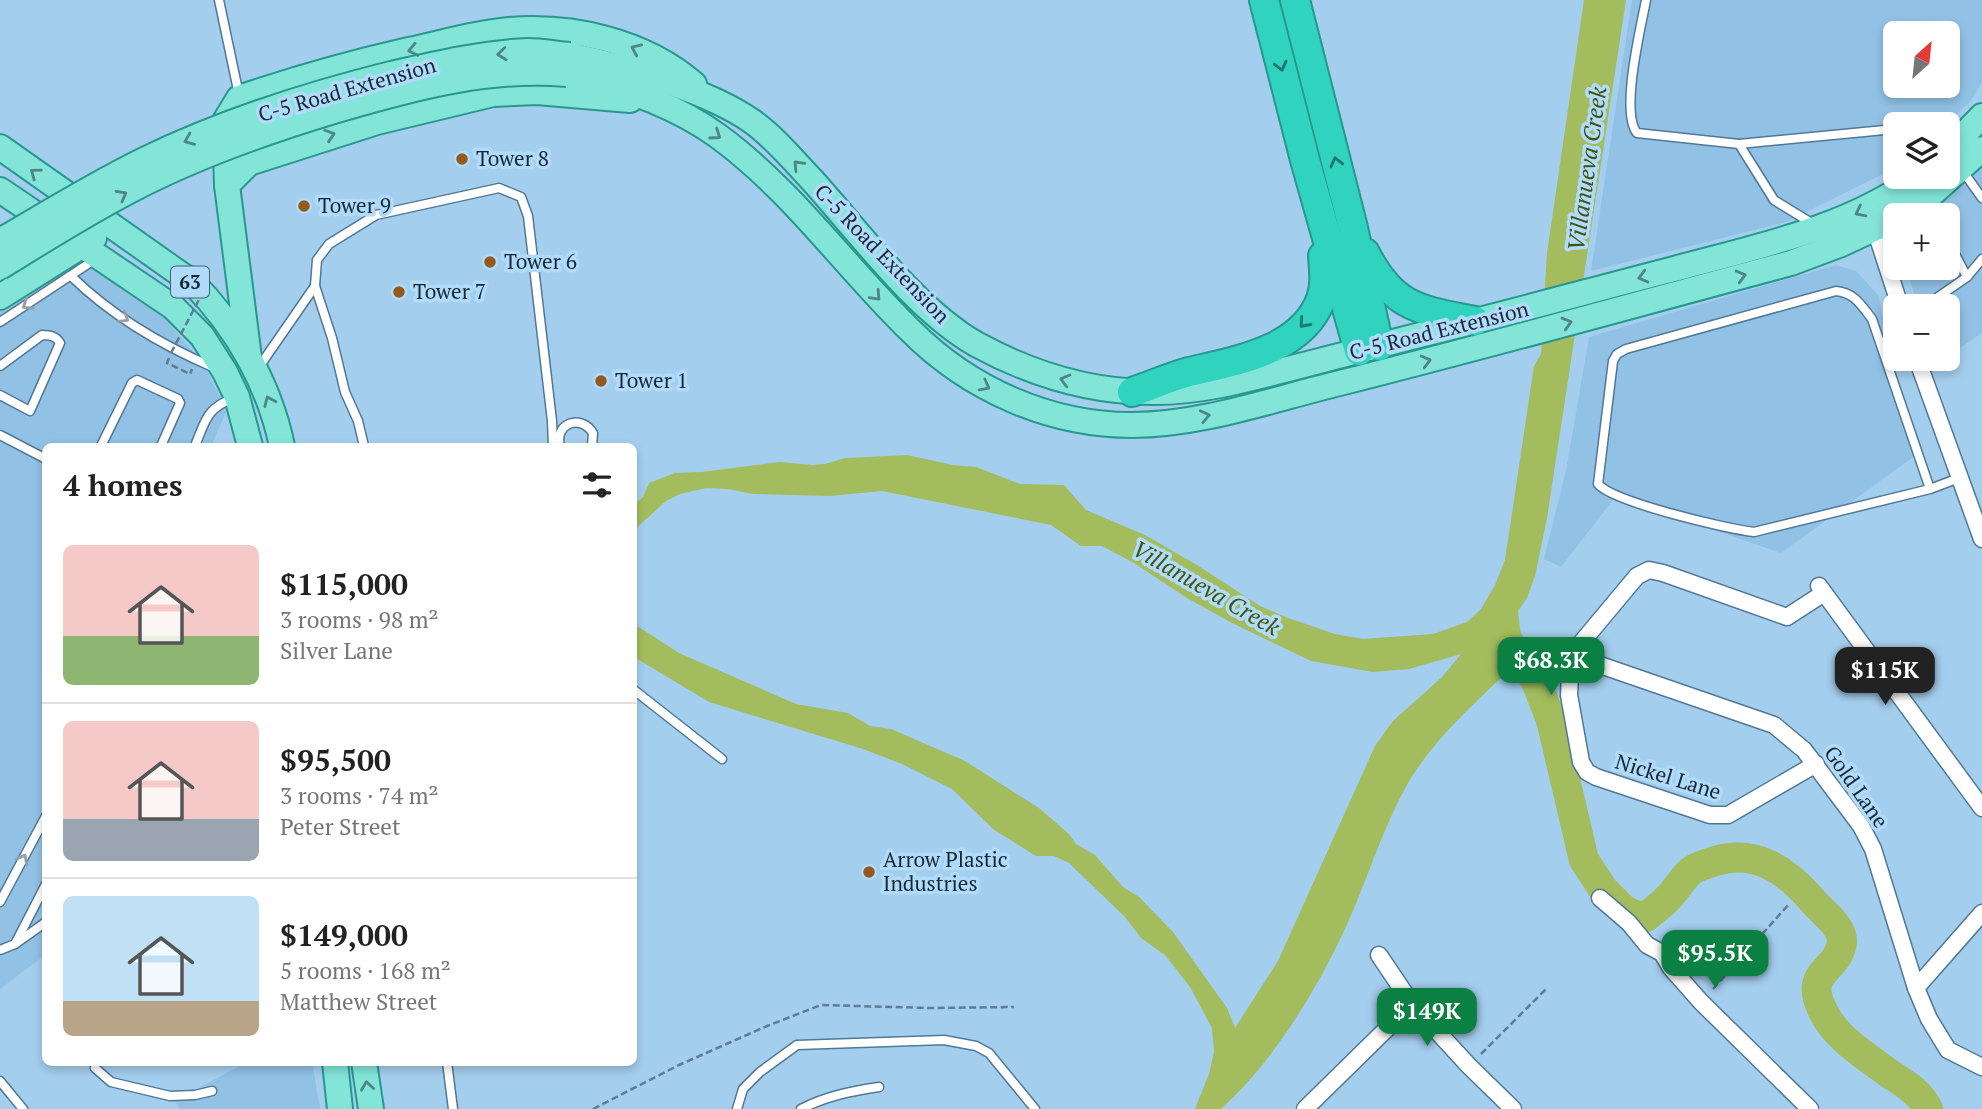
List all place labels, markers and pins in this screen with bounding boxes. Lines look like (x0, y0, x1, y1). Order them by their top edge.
place label: Tower 8 (476, 144, 549, 172)
marker: Tower 8 (454, 151, 470, 167)
place label: Tower 9 (318, 191, 391, 219)
marker: Tower 9 (296, 198, 312, 214)
place label: Tower 6 (504, 247, 577, 275)
marker: Tower 6 (482, 254, 498, 270)
place label: Tower 7 (413, 277, 486, 305)
marker: Tower 7 (391, 284, 407, 300)
place label: Tower 1 (615, 366, 688, 394)
marker: Tower 1 (593, 373, 609, 389)
pin: $68.3K (1494, 638, 1608, 697)
pin: $115K (1836, 648, 1934, 707)
place label: Arrow Plastic Industries (883, 845, 1008, 897)
marker: Arrow Plastic Industries (861, 864, 877, 880)
pin: $95.5K (1658, 930, 1772, 990)
pin: $149K (1378, 988, 1476, 1048)

